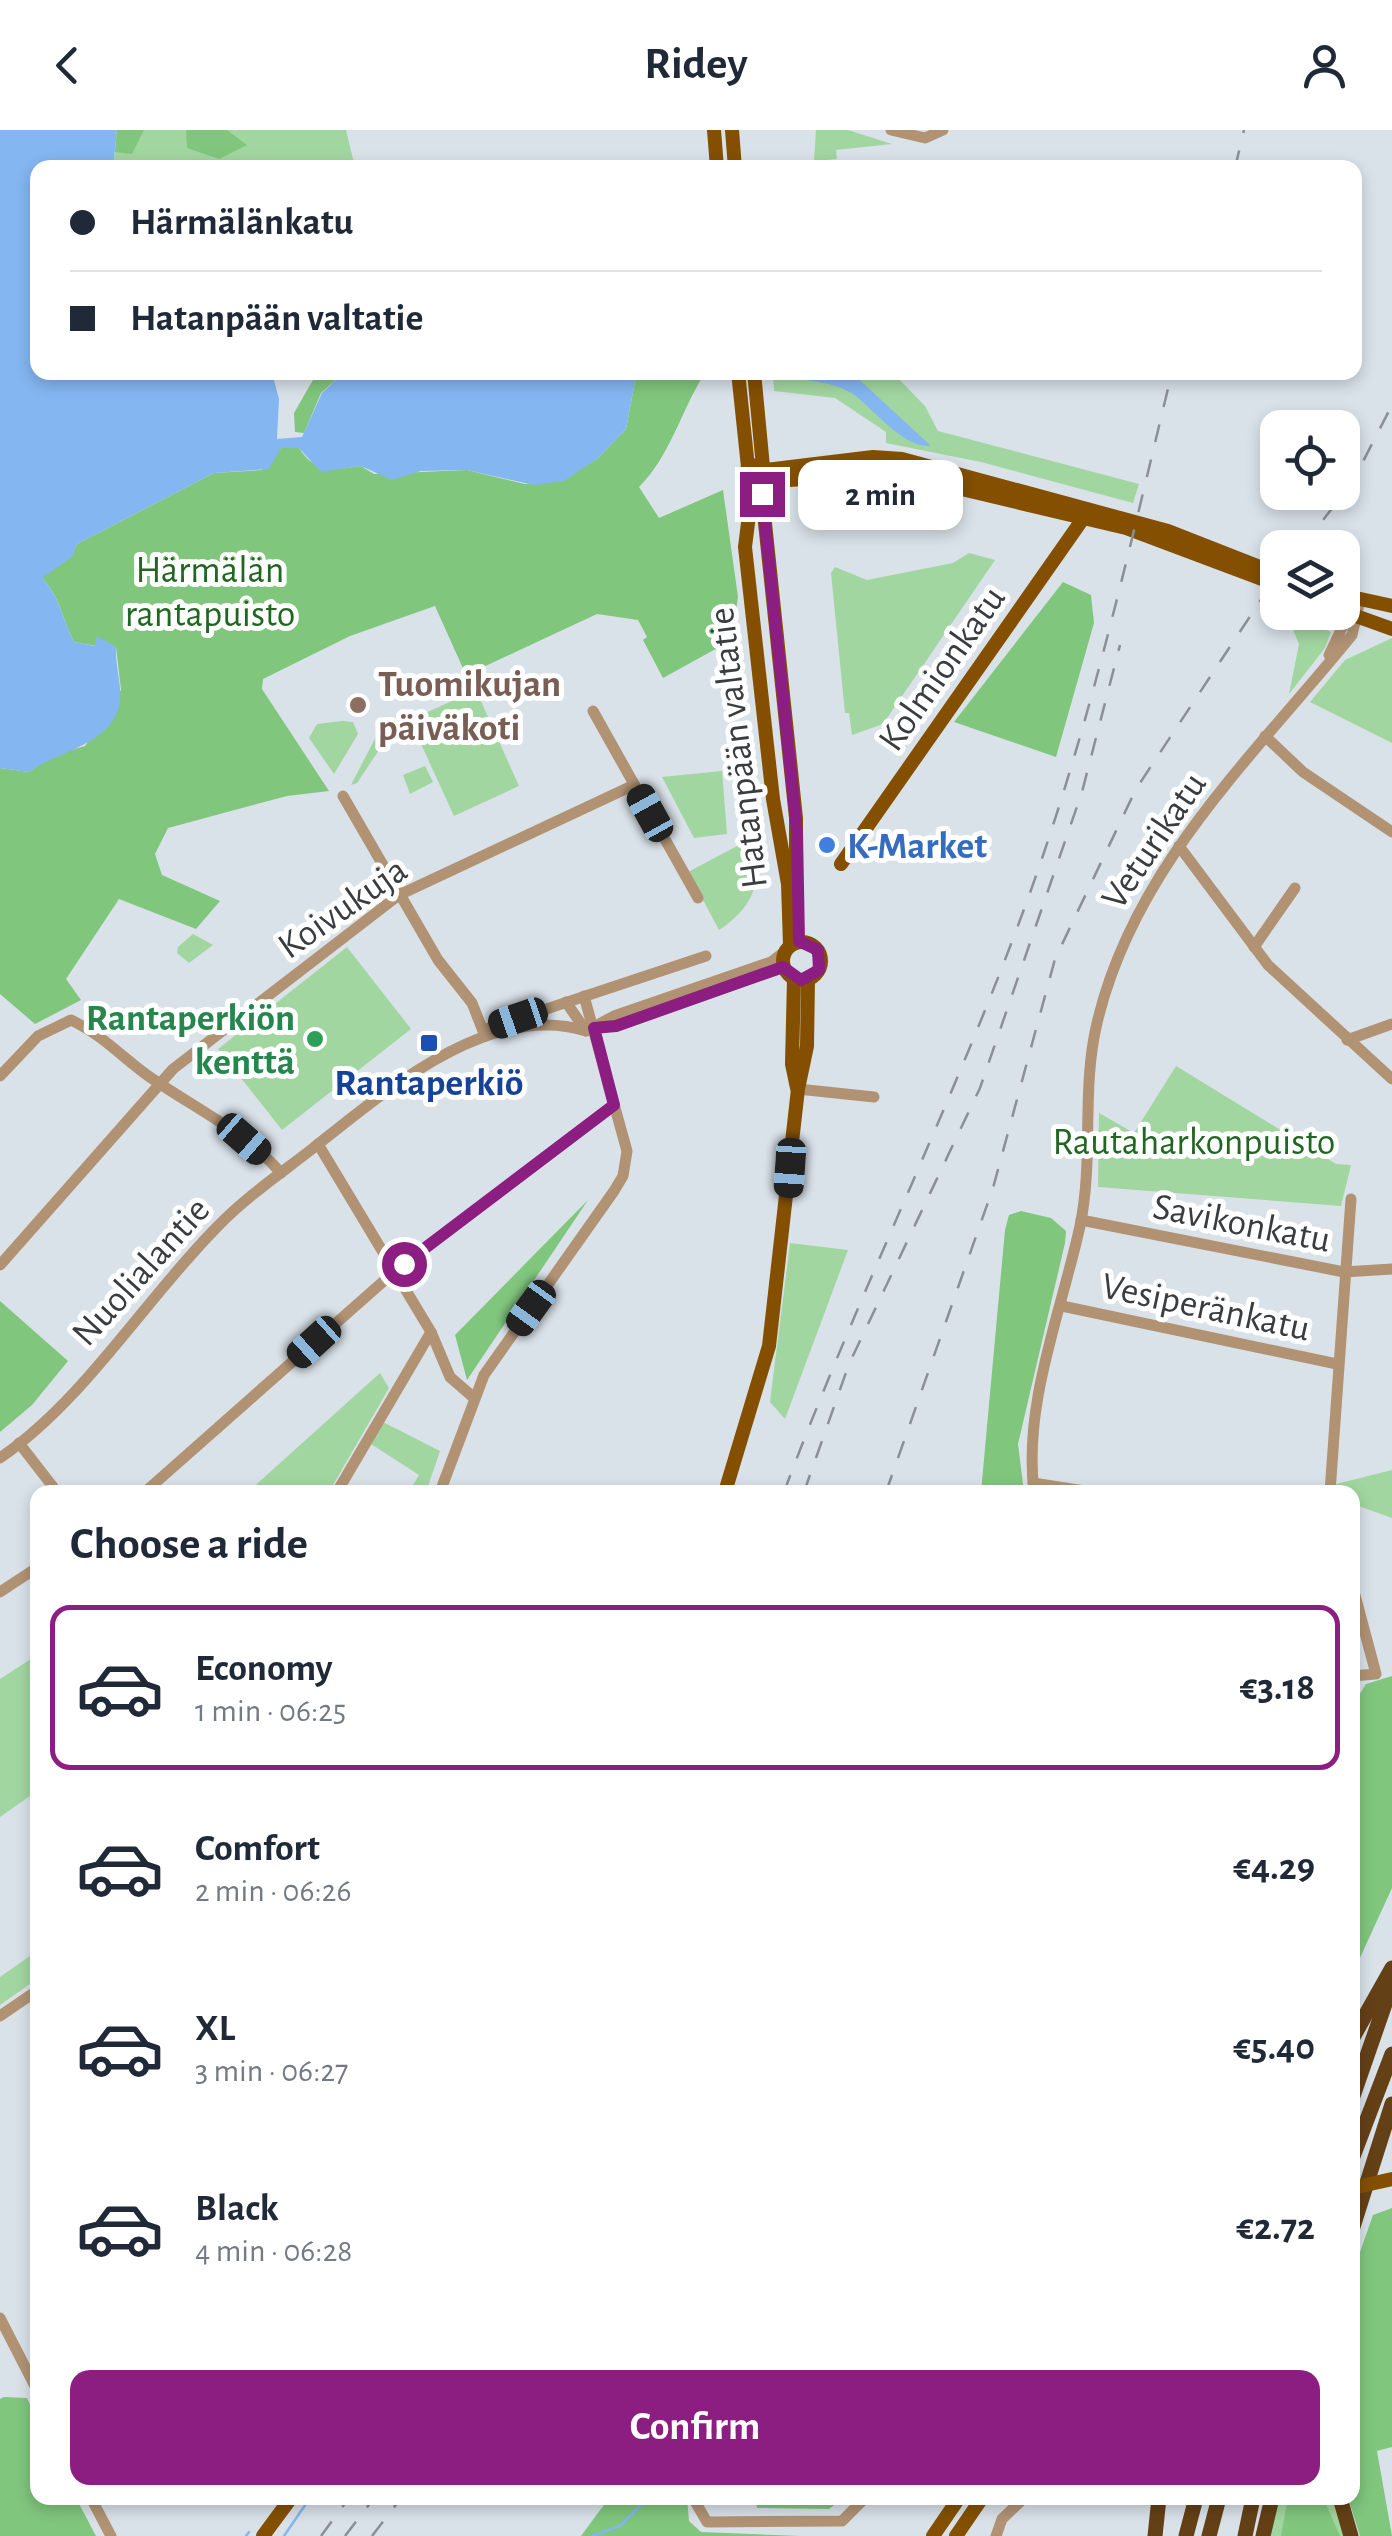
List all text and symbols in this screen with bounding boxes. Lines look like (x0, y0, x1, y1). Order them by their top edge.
icon: back (40, 38, 95, 93)
icon: person (1297, 38, 1352, 93)
text: Ridey (644, 42, 748, 87)
text: Härmälänkatu (130, 204, 353, 242)
text: Hatanpään valtatie (130, 300, 423, 338)
map controls (1260, 410, 1360, 630)
button: locate (1260, 410, 1360, 510)
callout: 2 min (797, 459, 962, 529)
route end (740, 472, 785, 517)
text: 2 min (845, 479, 916, 511)
button: layers (1260, 530, 1360, 630)
park label: Härmälän rantapuisto (125, 552, 295, 634)
street label: Kolmionkatu (872, 580, 1013, 758)
street label: Hatanpään valtatie (703, 605, 775, 890)
place label: Tuomikujan päiväkoti (378, 666, 561, 748)
marker: Tuomikujan päiväkoti (347, 694, 369, 716)
street label: Veturikatu (1095, 766, 1214, 916)
car (622, 779, 678, 847)
place label: K-Market (847, 828, 987, 866)
marker: K-Market (816, 834, 838, 856)
street label: Koivukuja (272, 851, 414, 967)
car (485, 994, 551, 1042)
place label: Rantaperkiön kenttä (86, 1000, 295, 1082)
marker: Rantaperkiön kenttä (304, 1028, 326, 1050)
marker: Rantaperkiö (418, 1032, 440, 1054)
place label: Rantaperkiö (334, 1065, 524, 1103)
car (212, 1108, 276, 1170)
park label: Rautaharkonpuisto (1052, 1124, 1336, 1162)
car (773, 1137, 807, 1199)
street label: Savikonkatu (1150, 1188, 1333, 1260)
street label: Nuolialantie (66, 1191, 217, 1354)
route start (382, 1242, 427, 1287)
street label: Vesiperänkatu (1098, 1267, 1313, 1349)
car (501, 1275, 561, 1341)
car (282, 1311, 346, 1373)
text: Choose a ride (70, 1522, 308, 1567)
icon: car (75, 1643, 165, 1733)
text: Economy (195, 1650, 333, 1688)
text: €3.18 (1240, 1669, 1315, 1707)
text: 1 min · 06:25 (195, 1695, 346, 1727)
icon: car (75, 1823, 165, 1913)
text: Comfort (195, 1830, 320, 1868)
text: €4.29 (1233, 1849, 1315, 1887)
text: 2 min · 06:26 (195, 1875, 351, 1907)
icon: car (75, 2003, 165, 2093)
text: XL (195, 2010, 235, 2048)
text: €5.40 (1233, 2029, 1315, 2067)
text: 3 min · 06:27 (195, 2055, 348, 2087)
icon: car (75, 2183, 165, 2273)
text: Black (195, 2190, 279, 2228)
text: €2.72 (1236, 2209, 1315, 2247)
text: 4 min · 06:28 (195, 2235, 352, 2267)
button: Confirm (70, 2370, 1320, 2485)

